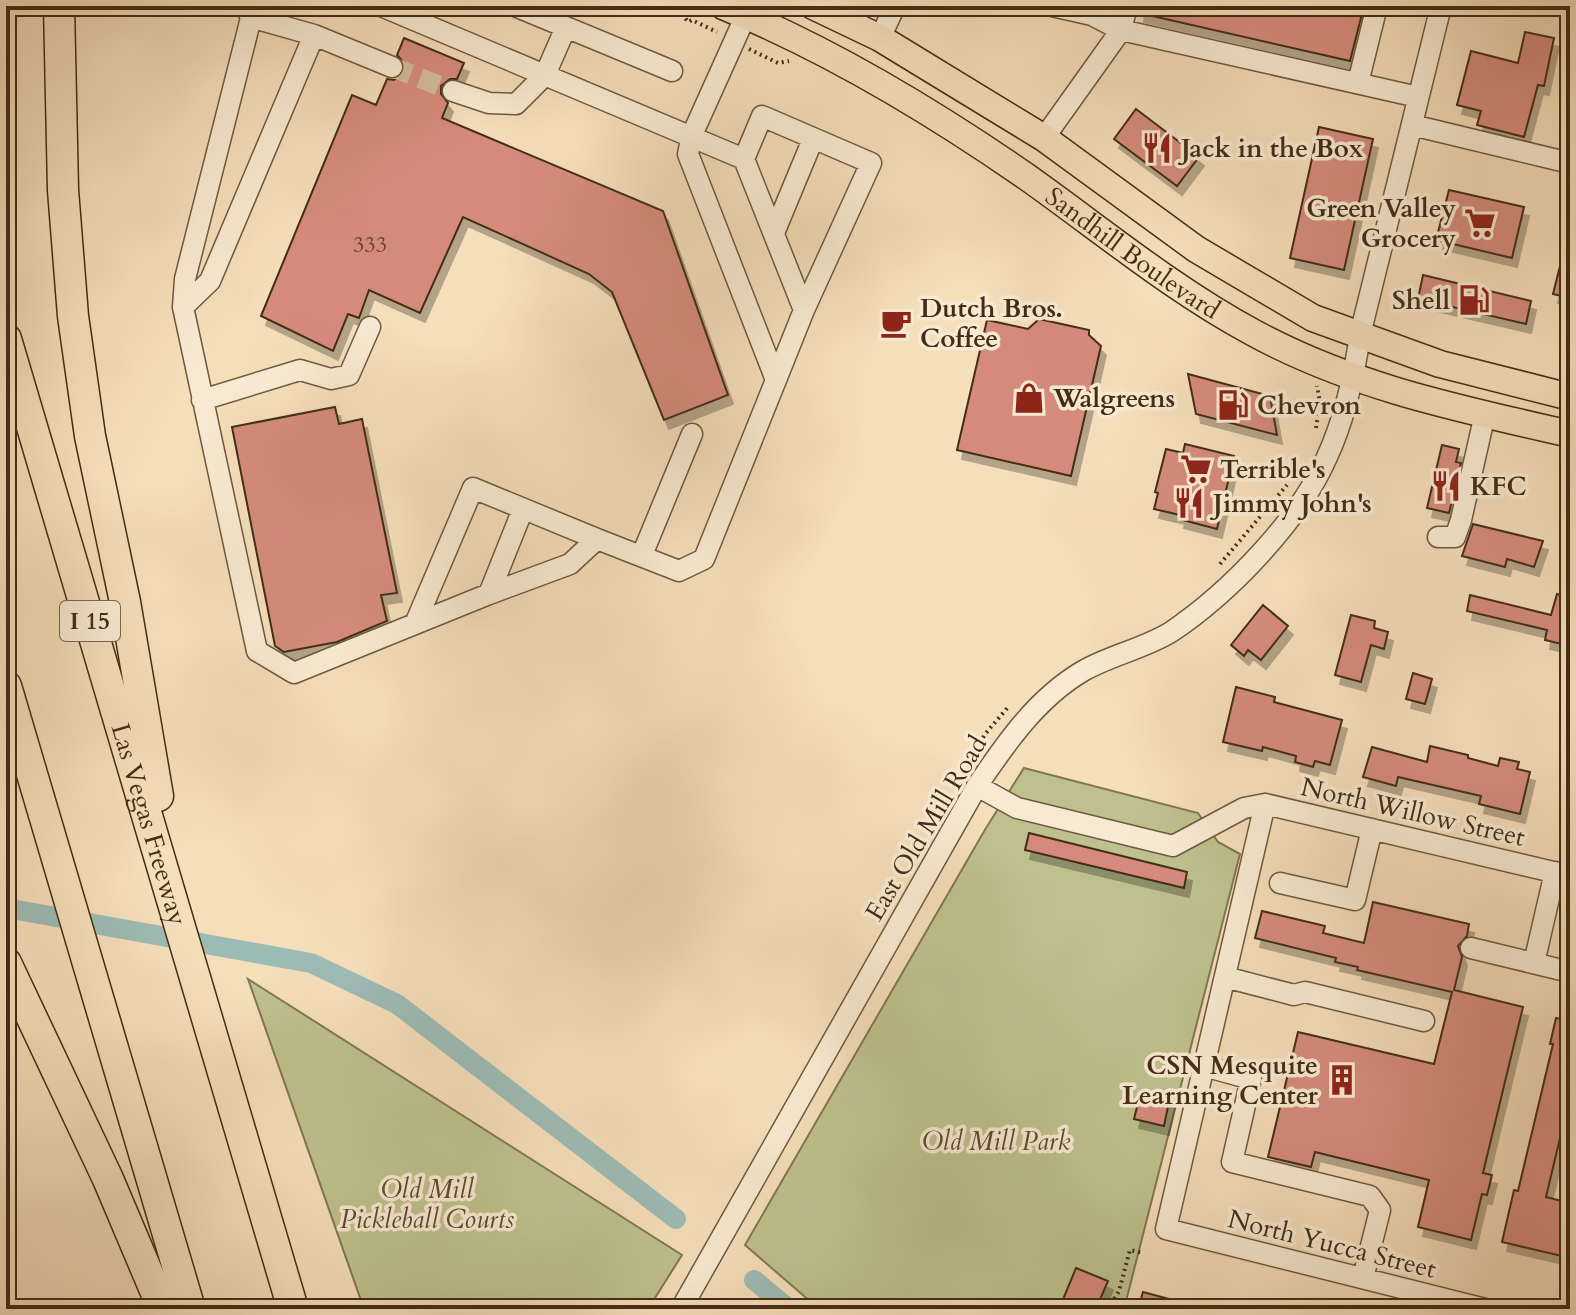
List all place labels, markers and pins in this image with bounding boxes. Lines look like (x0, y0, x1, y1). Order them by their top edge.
restaurant icon: Jack in the Box (1140, 131, 1174, 165)
place label: Jack in the Box (1177, 131, 1363, 166)
place label: Green Valley Grocery (1306, 191, 1456, 256)
supermarket icon: Green Valley Grocery (1463, 206, 1497, 240)
place label: Shell (1392, 283, 1450, 318)
fuel station icon: Shell (1457, 283, 1491, 317)
place label: Dutch Bros. Coffee (920, 291, 1063, 356)
cafe icon: Dutch Bros. Coffee (879, 306, 913, 340)
shop icon: Walgreens (1012, 381, 1046, 415)
place label: Walgreens (1052, 381, 1175, 416)
fuel station icon: Chevron (1216, 388, 1250, 422)
place label: Chevron (1257, 388, 1361, 423)
supermarket icon: Terrible's (1179, 452, 1213, 486)
place label: Terrible's (1220, 452, 1326, 487)
restaurant icon: KFC (1429, 469, 1463, 503)
place label: KFC (1470, 469, 1527, 504)
restaurant icon: Jimmy John's (1172, 486, 1206, 520)
place label: Jimmy John's (1209, 486, 1372, 521)
place label: CSN Mesquite Learning Center (1122, 1048, 1319, 1113)
building icon: CSN Mesquite Learning Center (1325, 1063, 1359, 1097)

